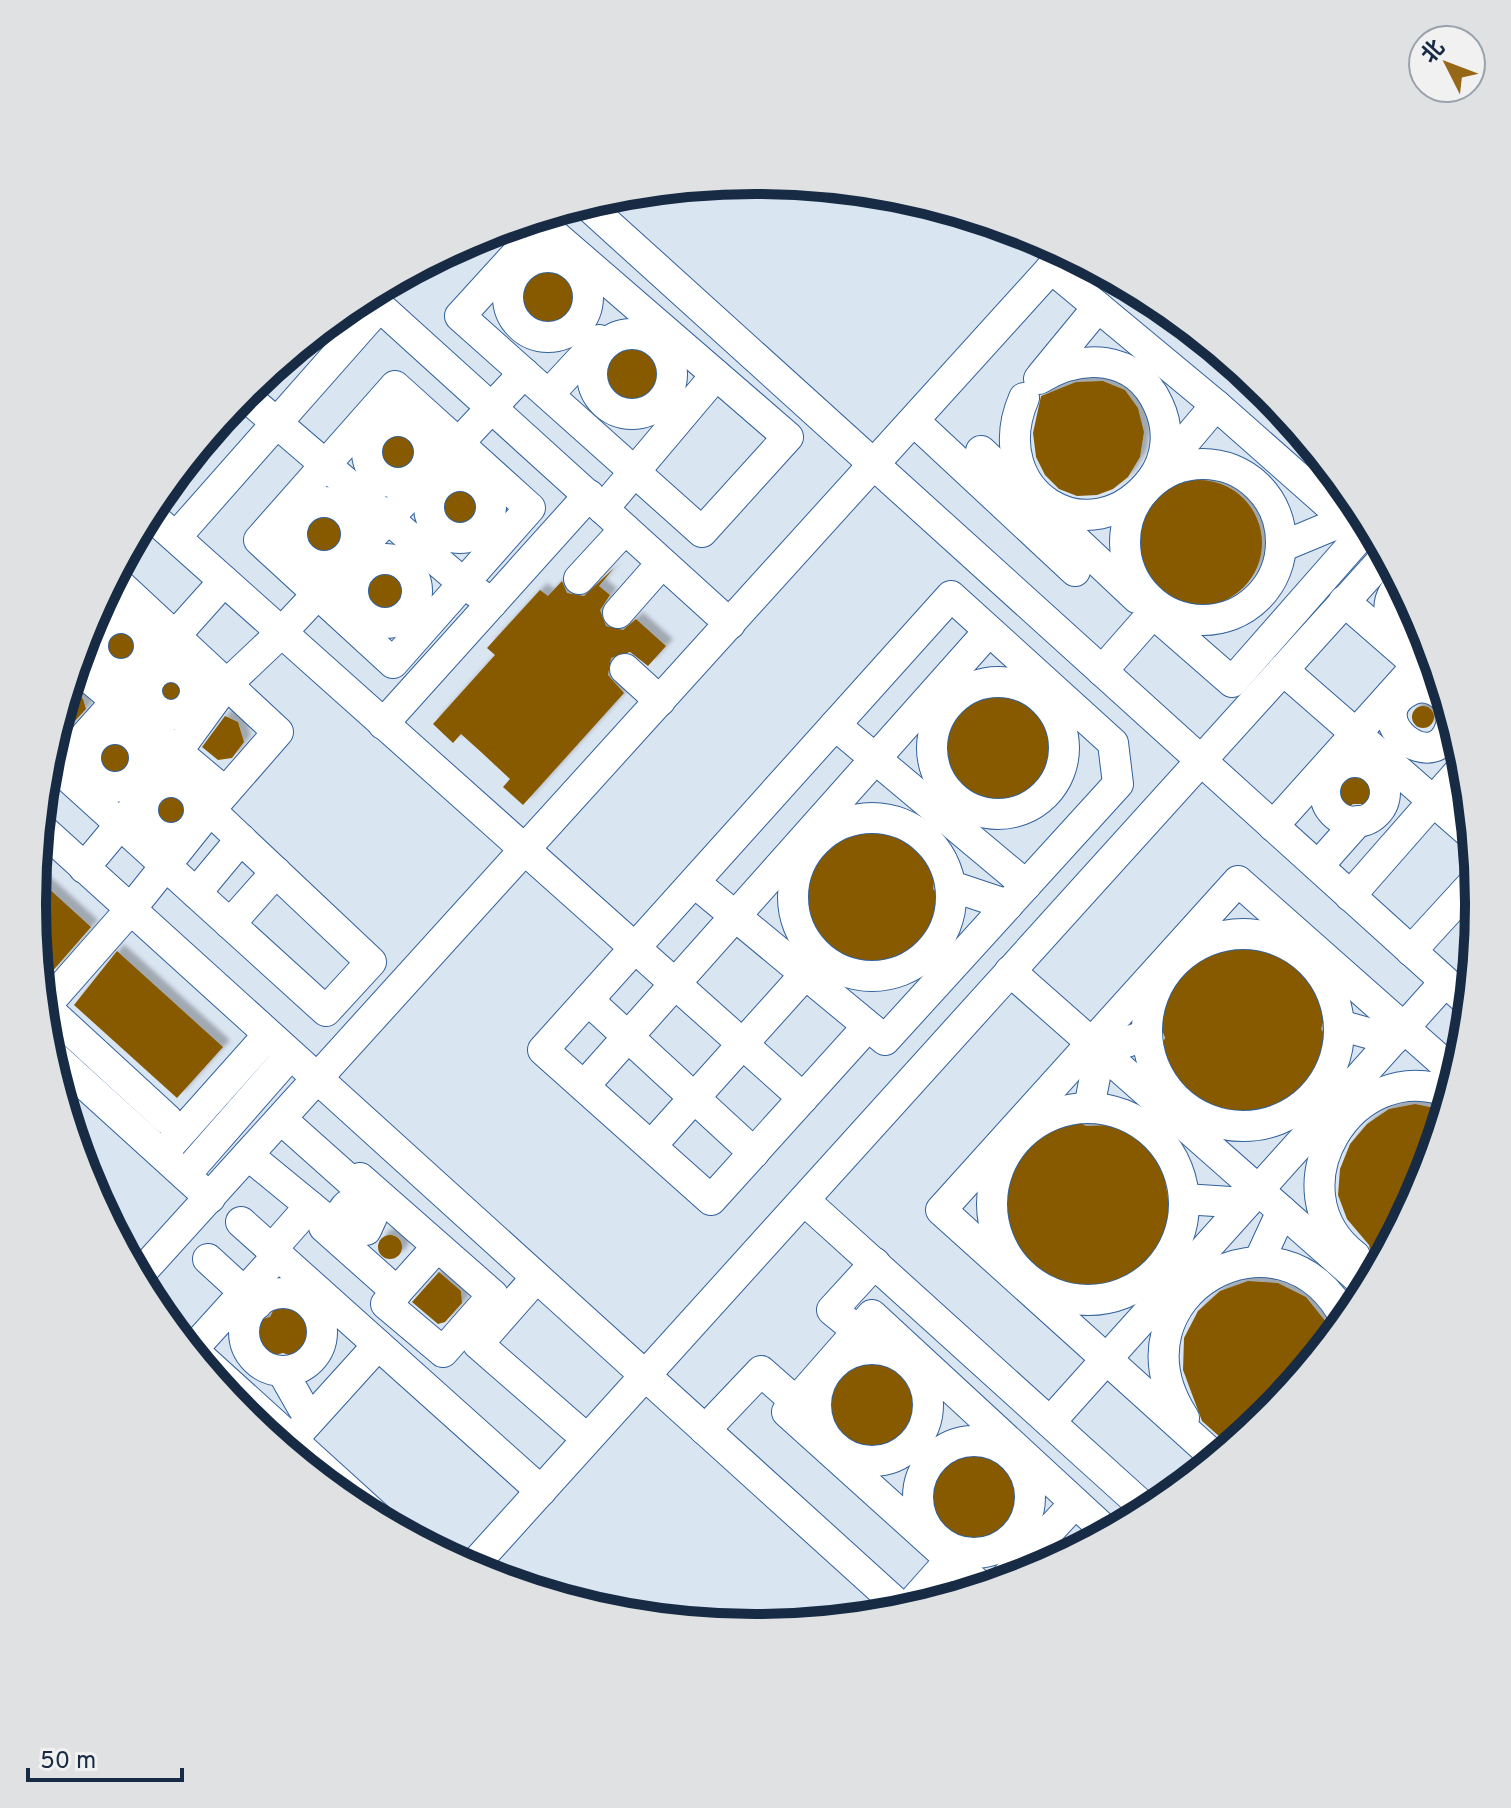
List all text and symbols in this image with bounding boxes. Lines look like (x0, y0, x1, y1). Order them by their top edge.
north arrow (1407, 24, 1487, 104)
text: 北 (1417, 35, 1451, 70)
scale bar (28, 1732, 182, 1782)
text: 50 m (40, 1747, 96, 1777)

